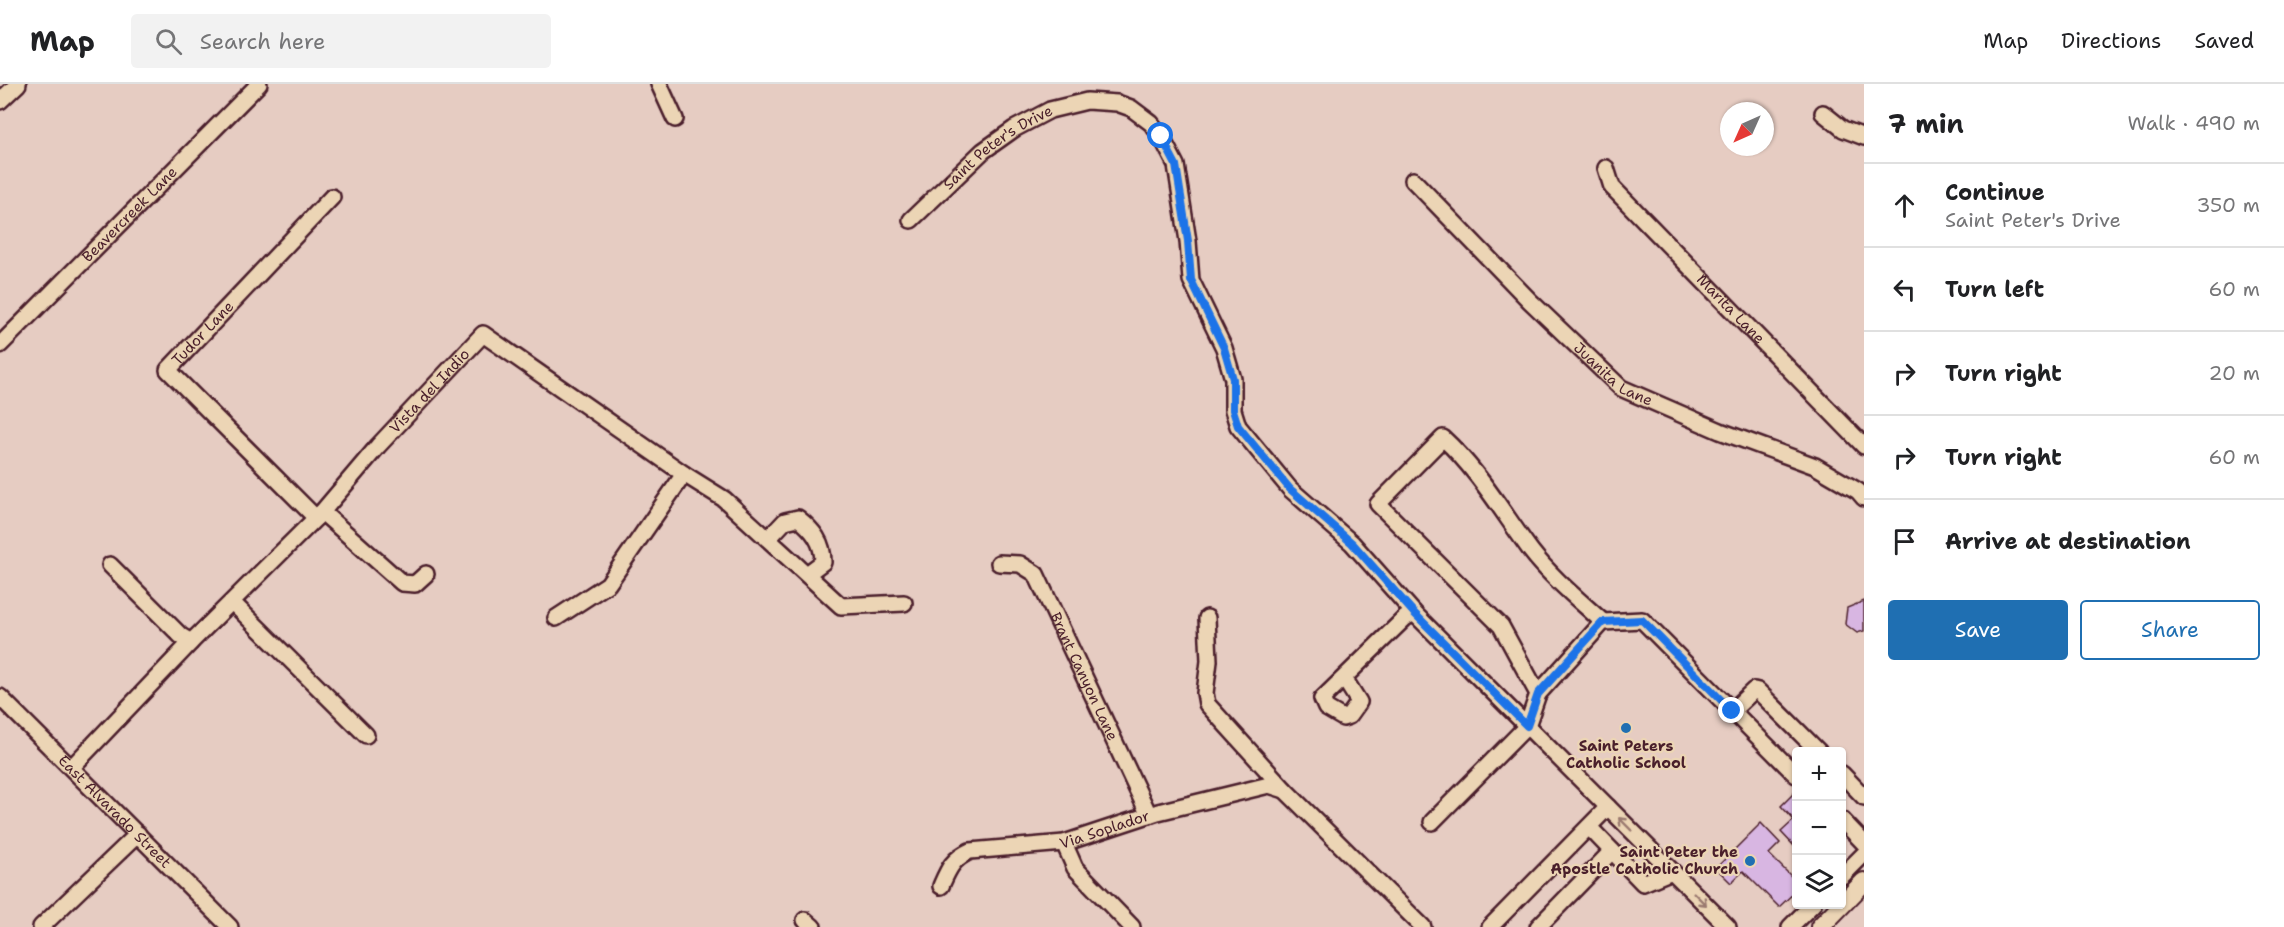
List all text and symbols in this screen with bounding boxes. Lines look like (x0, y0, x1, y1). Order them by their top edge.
search box (131, 14, 551, 68)
text: Map (30, 22, 95, 60)
icon: search (152, 25, 185, 58)
text: Search here (200, 27, 325, 56)
text: Map (1983, 27, 2028, 55)
text: Directions (2061, 27, 2161, 55)
text: Saved (2194, 27, 2254, 55)
street label: Saint Peter's Drive (939, 100, 1056, 194)
north arrow (1720, 102, 1774, 156)
text: 7 min (1888, 106, 1964, 141)
text: Walk · 490 m (2128, 110, 2260, 136)
route start (1147, 122, 1173, 148)
street label: Beavercreek Lane (78, 162, 181, 267)
text: Continue (1945, 178, 2045, 207)
icon: ahead (1888, 189, 1921, 222)
text: 350 m (2196, 192, 2260, 218)
text: Saint Peter's Drive (1945, 207, 2121, 233)
street label: Marita Lane (1692, 270, 1769, 348)
icon: left (1888, 273, 1921, 306)
text: Turn left (1945, 275, 2044, 304)
text: 60 m (2208, 276, 2260, 302)
street label: Tudor Lane (167, 297, 238, 370)
street label: Juanita Lane (1569, 338, 1656, 411)
street label: Vista del Indio (385, 344, 474, 438)
icon: right (1888, 357, 1921, 390)
text: Turn right (1945, 359, 2062, 388)
text: 20 m (2209, 360, 2260, 386)
icon: right (1888, 441, 1921, 474)
text: Turn right (1945, 443, 2062, 472)
text: 60 m (2208, 444, 2260, 470)
icon: arrive (1888, 525, 1921, 558)
text: Arrive at destination (1945, 527, 2191, 556)
button: Save (1888, 600, 2068, 660)
button: Share (2080, 600, 2260, 660)
street label: Brant Canyon Lane (1045, 609, 1123, 744)
route end (1718, 697, 1744, 723)
marker: Saint Peters Catholic School (1619, 721, 1633, 735)
place label: Saint Peters Catholic School (1566, 736, 1686, 773)
map controls (1792, 747, 1846, 909)
button: + (1792, 747, 1846, 801)
street label: East Alvarado Street (54, 751, 175, 872)
button: − (1792, 801, 1846, 855)
street label: Via Soplador (1057, 805, 1152, 854)
one-way arrow (1618, 817, 1633, 832)
place label: Saint Peter the Apostle Catholic Church (1551, 842, 1738, 879)
marker: Saint Peter the Apostle Catholic Church (1743, 854, 1757, 868)
button: layers (1792, 855, 1846, 909)
one-way arrow (1693, 892, 1708, 906)

